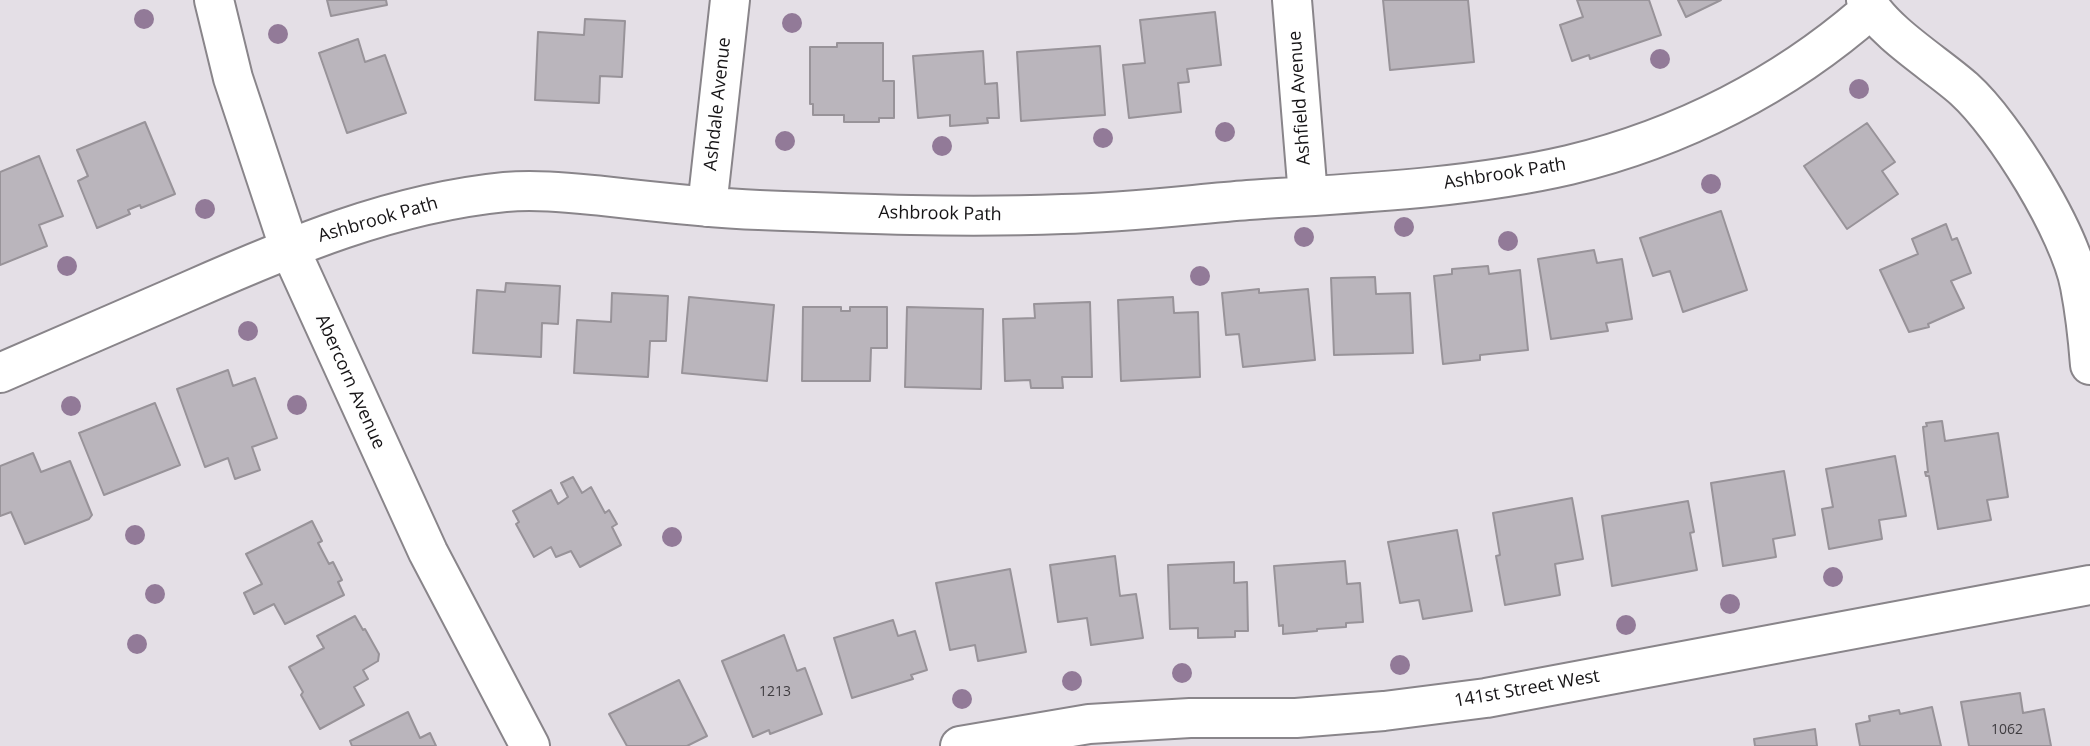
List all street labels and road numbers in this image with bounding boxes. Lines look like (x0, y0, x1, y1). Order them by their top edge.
street label: Ashfield Avenue (1285, 30, 1315, 166)
street label: Ashdale Avenue (700, 36, 736, 172)
street label: Ashbrook Path (1442, 154, 1568, 194)
street label: Ashbrook Path (316, 193, 440, 247)
street label: Ashbrook Path (878, 202, 1002, 226)
street label: Abercorn Avenue (311, 311, 389, 453)
street label: 141st Street West (1453, 666, 1601, 712)

